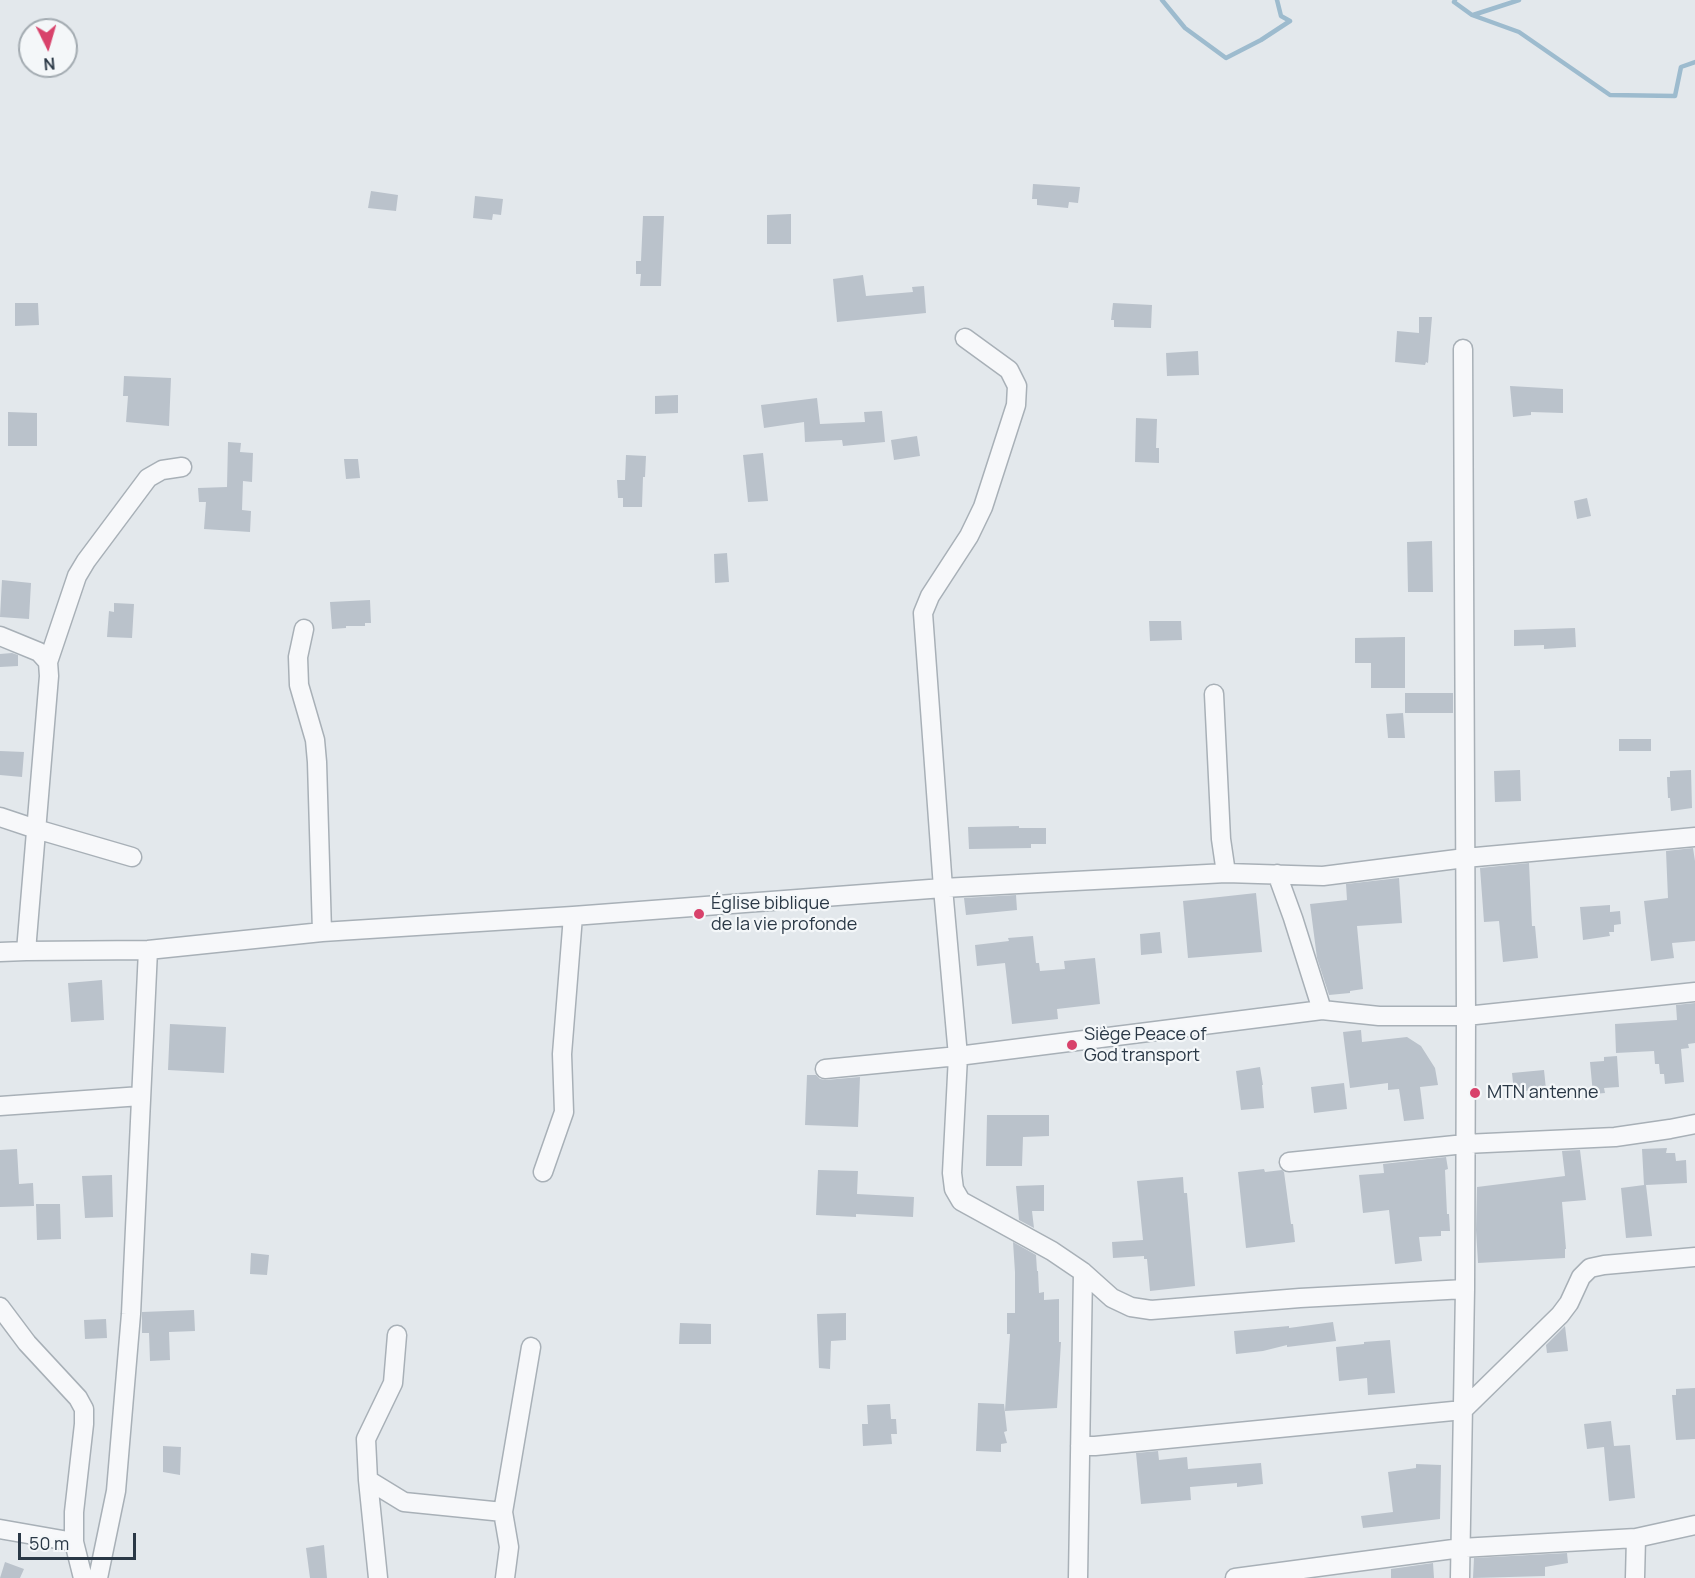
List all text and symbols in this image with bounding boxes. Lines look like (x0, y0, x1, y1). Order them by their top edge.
north arrow (18, 18, 78, 78)
text: N (43, 52, 56, 75)
place label: Église biblique de la vie profonde (711, 893, 857, 936)
marker: Église biblique de la vie profonde (692, 907, 706, 921)
place label: Siège Peace of God transport (1084, 1024, 1207, 1066)
marker: Siège Peace of God transport (1065, 1038, 1079, 1052)
place label: MTN antenne (1487, 1082, 1598, 1104)
marker: MTN antenne (1468, 1086, 1482, 1100)
scale bar (21, 1521, 140, 1559)
text: 50 m (29, 1531, 69, 1555)

